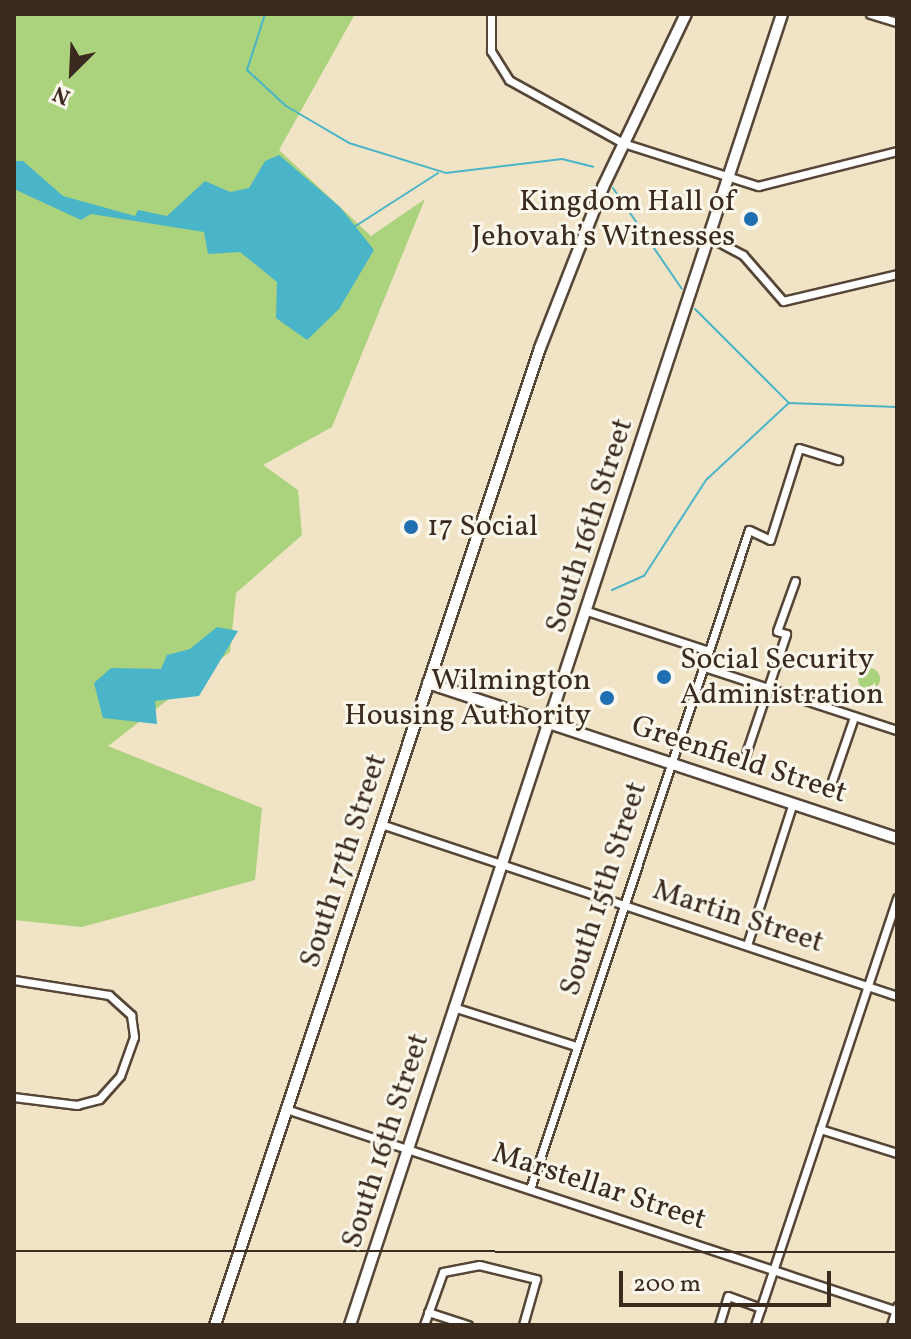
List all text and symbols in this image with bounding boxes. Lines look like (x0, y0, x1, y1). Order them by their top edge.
north arrow (32, 32, 112, 112)
text: N (48, 77, 76, 112)
place label: Kingdom Hall of Jehovah’s Witnesses (470, 184, 735, 254)
marker: Kingdom Hall of Jehovah’s Witnesses (742, 210, 760, 228)
street label: South 16th Street (538, 414, 642, 638)
place label: 17 Social (427, 509, 538, 545)
marker: 17 Social (402, 518, 420, 536)
place label: Social Security Administration (680, 642, 884, 712)
place label: Wilmington Housing Authority (344, 663, 591, 734)
marker: Social Security Administration (655, 668, 673, 686)
marker: Wilmington Housing Authority (598, 689, 616, 707)
street label: Greenfield Street (627, 708, 851, 812)
street label: South 17th Street (292, 749, 396, 973)
street label: South 15th Street (552, 777, 656, 1001)
street label: Martin Street (648, 872, 828, 962)
street label: South 16th Street (334, 1029, 438, 1253)
street label: Marstellar Street (487, 1135, 711, 1239)
scale bar (623, 1255, 835, 1305)
text: 200 m (633, 1268, 701, 1302)

